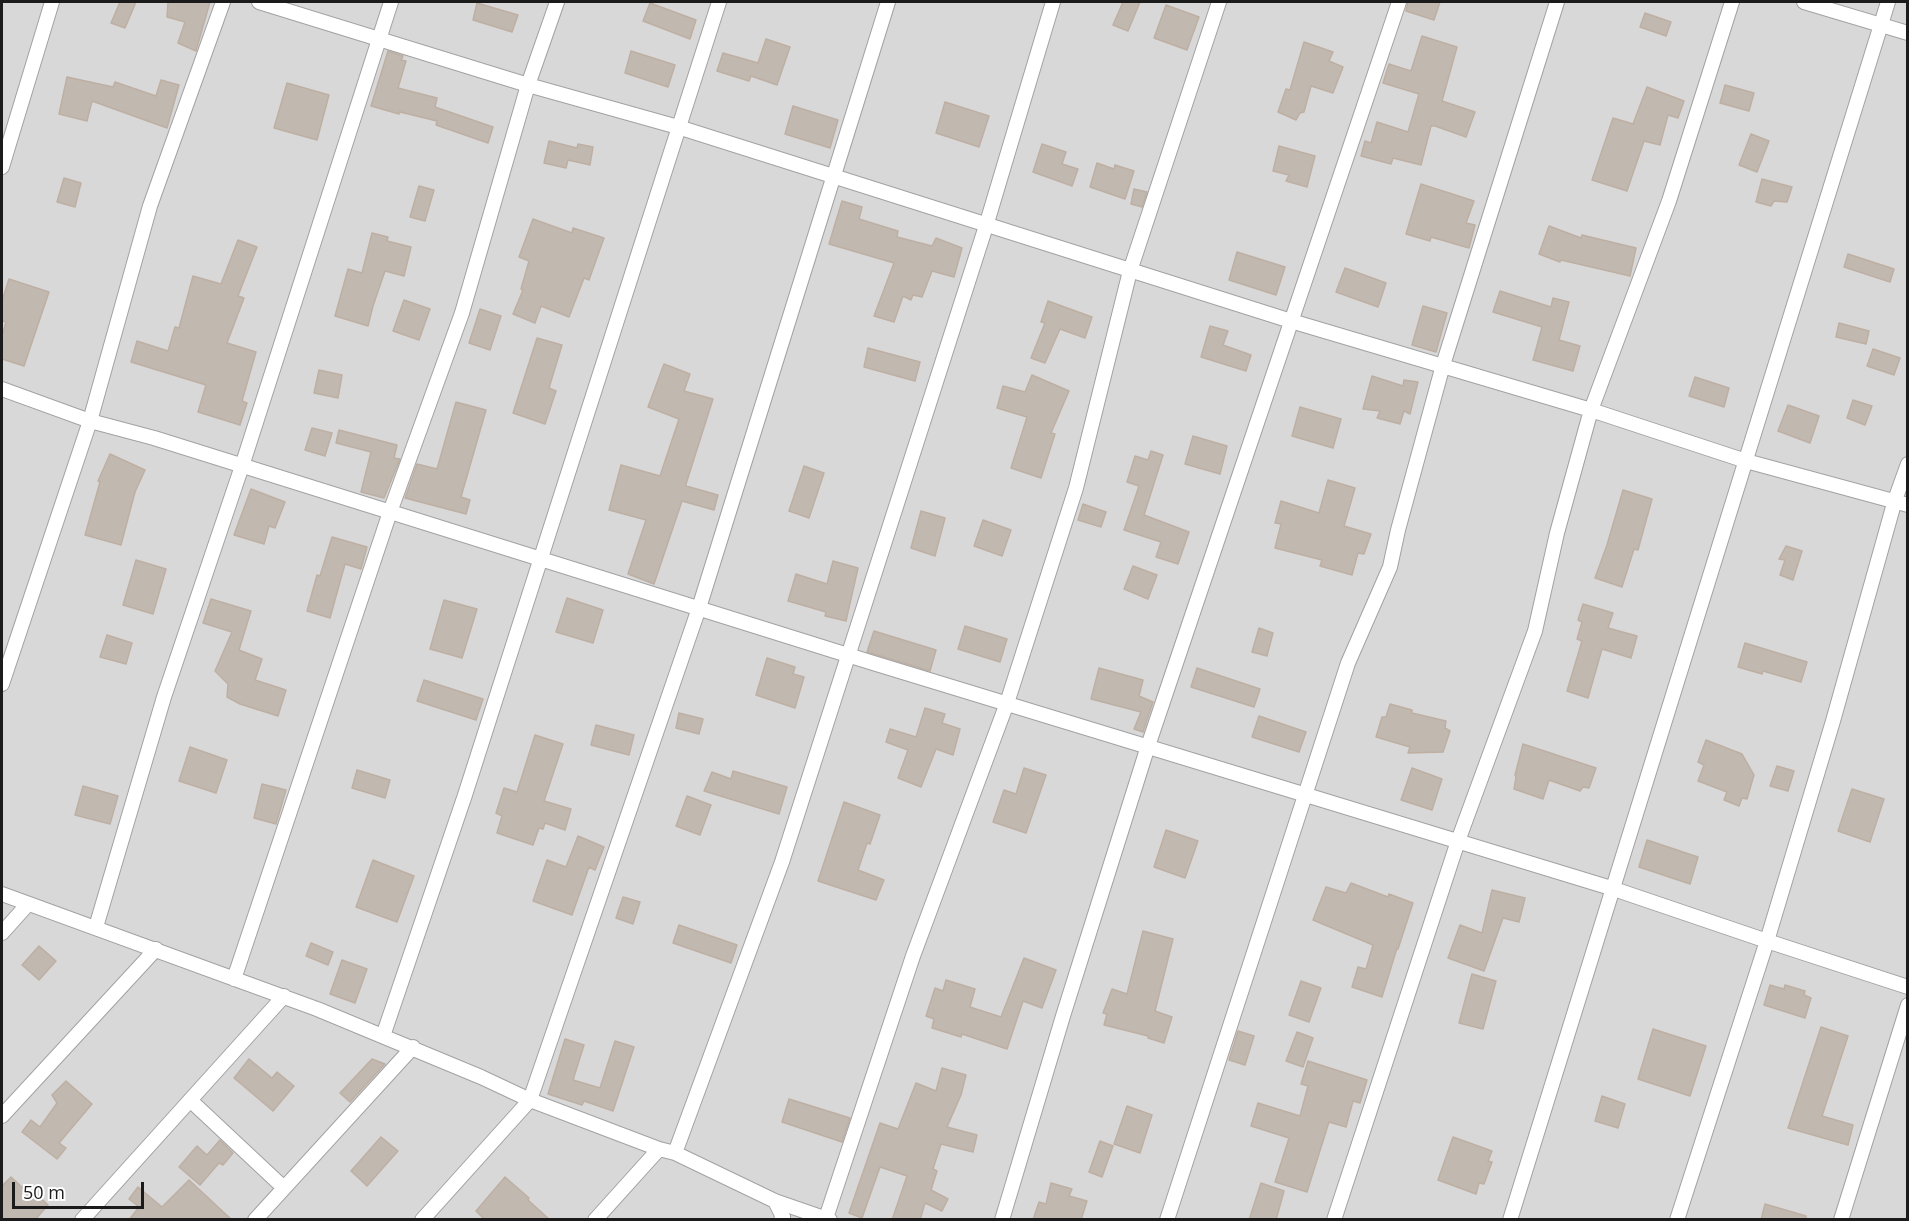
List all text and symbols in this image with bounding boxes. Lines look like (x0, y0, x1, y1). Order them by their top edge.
scale bar (15, 1170, 147, 1208)
text: 50 m (23, 1180, 65, 1204)

